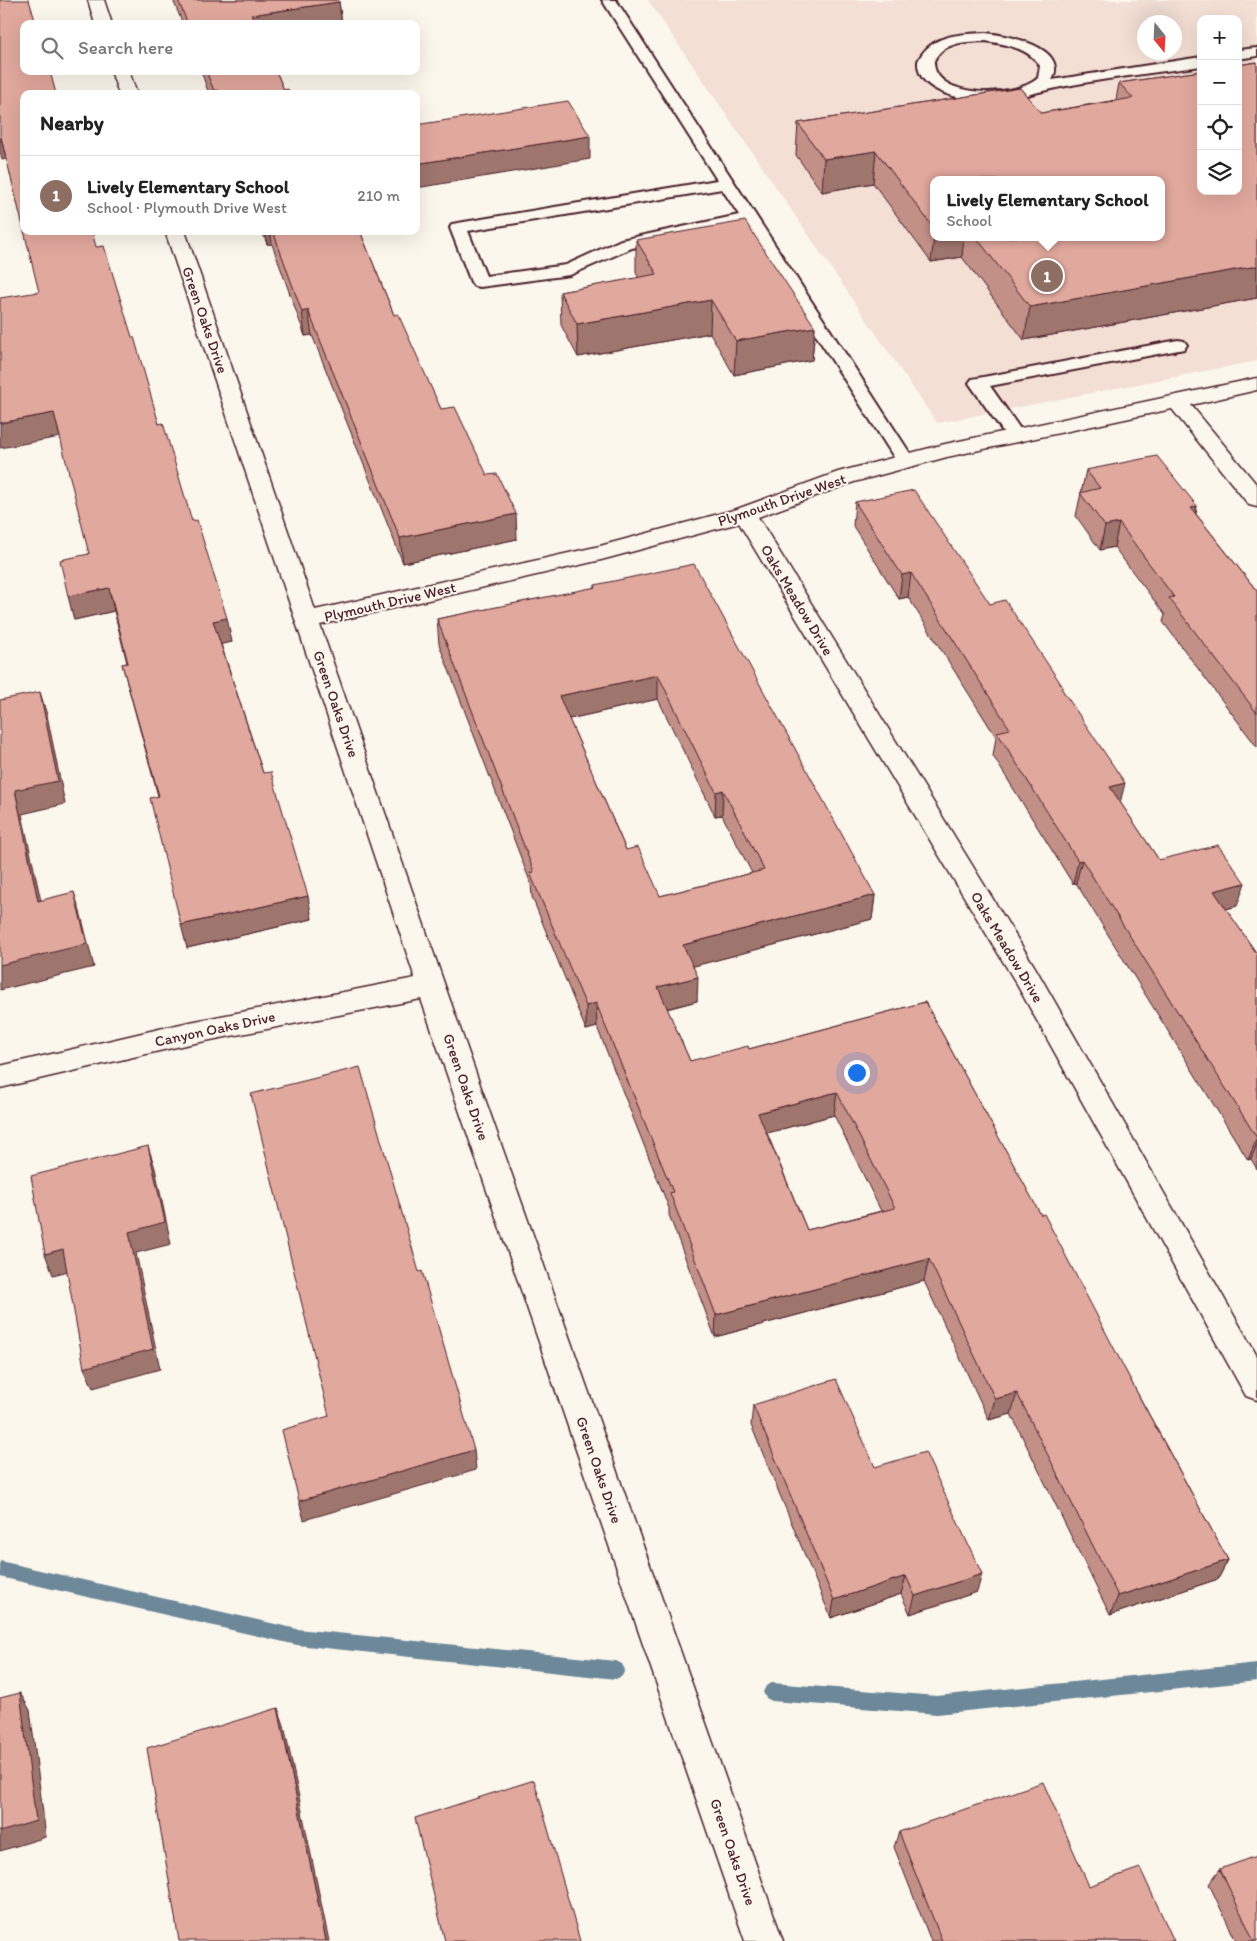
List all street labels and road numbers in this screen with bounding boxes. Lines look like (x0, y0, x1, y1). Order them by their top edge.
street label: Green Oaks Drive (178, 264, 232, 376)
street label: Plymouth Drive West (715, 469, 849, 530)
street label: Oaks Meadow Drive (757, 541, 837, 659)
street label: Plymouth Drive West (322, 578, 458, 626)
street label: Green Oaks Drive (309, 648, 363, 760)
street label: Oaks Meadow Drive (967, 888, 1047, 1006)
street label: Canyon Oaks Drive (153, 1007, 277, 1051)
street label: Green Oaks Drive (439, 1031, 493, 1143)
street label: Green Oaks Drive (572, 1414, 626, 1526)
street label: Green Oaks Drive (706, 1796, 760, 1908)

